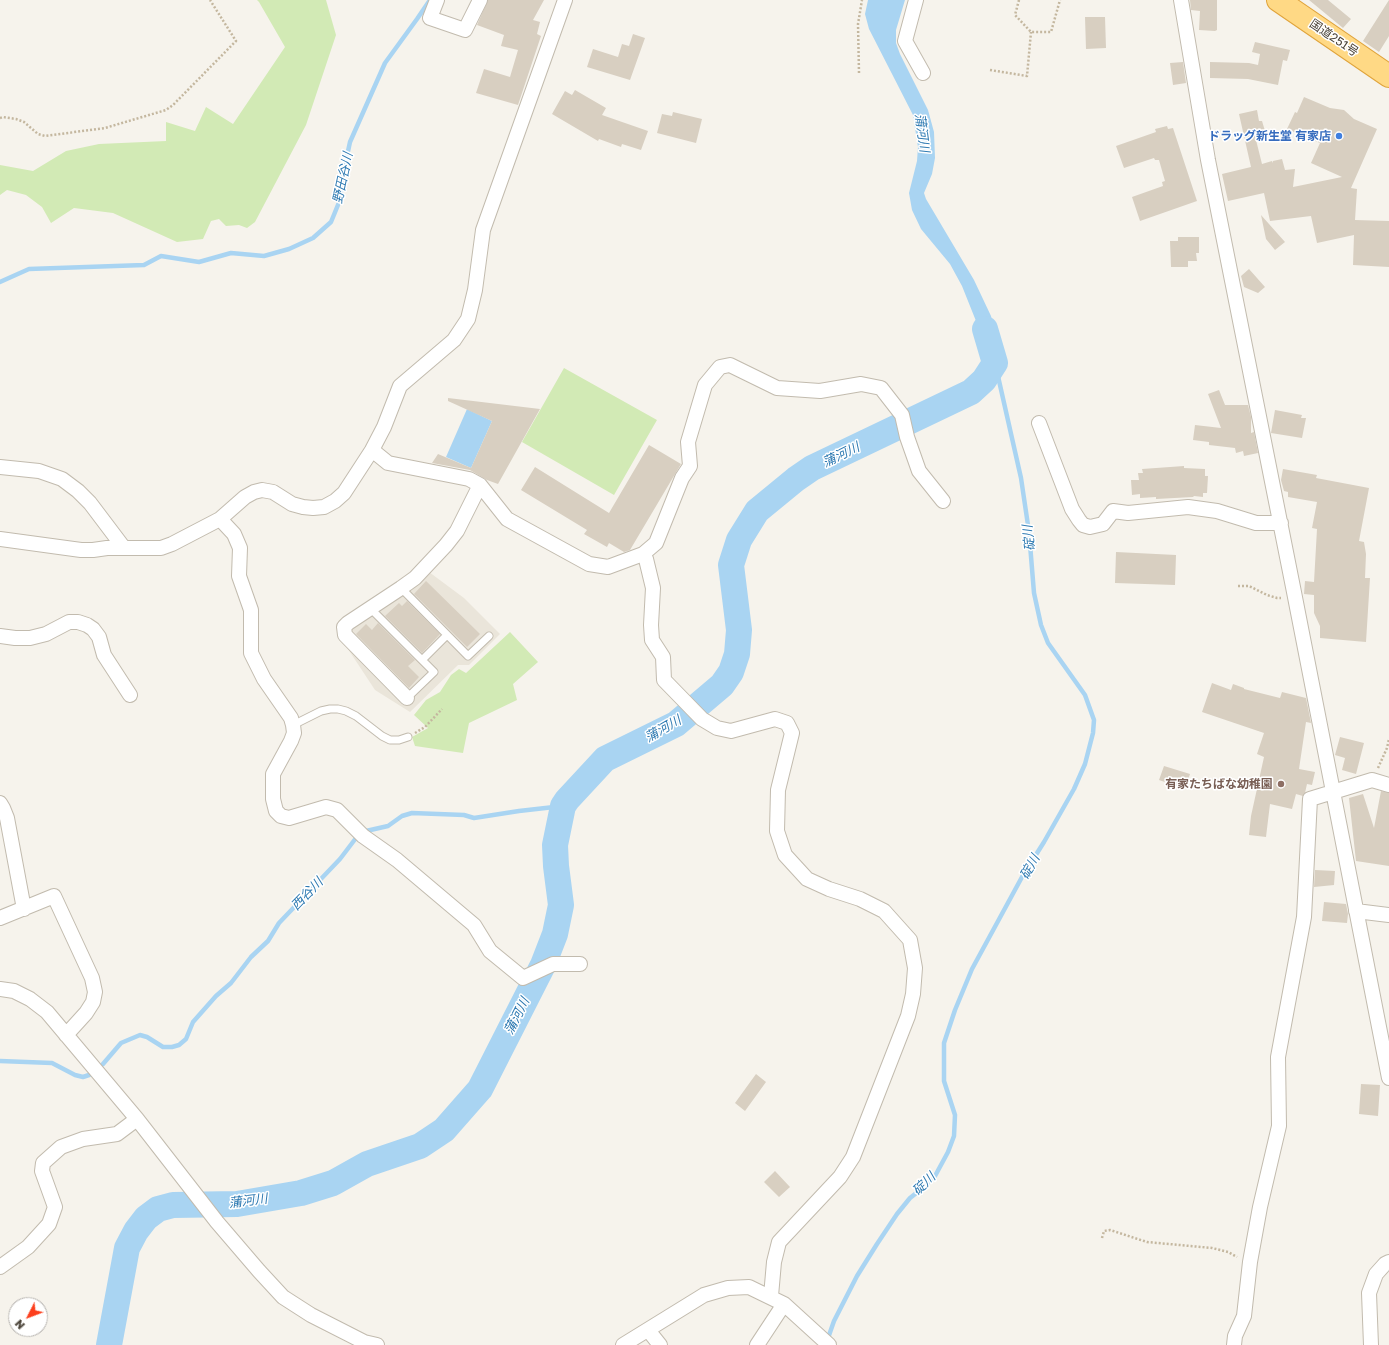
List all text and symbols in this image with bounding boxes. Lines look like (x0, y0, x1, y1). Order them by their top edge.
street label: 国道251号 (1307, 16, 1361, 60)
water label: 蒲河川 (912, 113, 932, 153)
place label: ドラッグ新生堂 有家店 (1208, 129, 1331, 143)
marker: ドラッグ新生堂 有家店 (1334, 131, 1344, 141)
water label: 野田谷川 (330, 151, 356, 205)
water label: 蒲河川 (820, 439, 862, 471)
water label: 碇川 (1020, 524, 1038, 552)
water label: 蒲河川 (642, 712, 684, 746)
place label: 有家たちばな幼稚園 (1165, 777, 1273, 791)
marker: 有家たちばな幼稚園 (1276, 779, 1286, 789)
water label: 碇川 (1017, 852, 1043, 882)
water label: 西谷川 (288, 875, 326, 913)
water label: 蒲河川 (501, 995, 533, 1037)
water label: 碇川 (909, 1169, 939, 1199)
water label: 蒲河川 (228, 1191, 268, 1211)
north arrow (8, 1297, 48, 1337)
text: N (12, 1317, 27, 1332)

